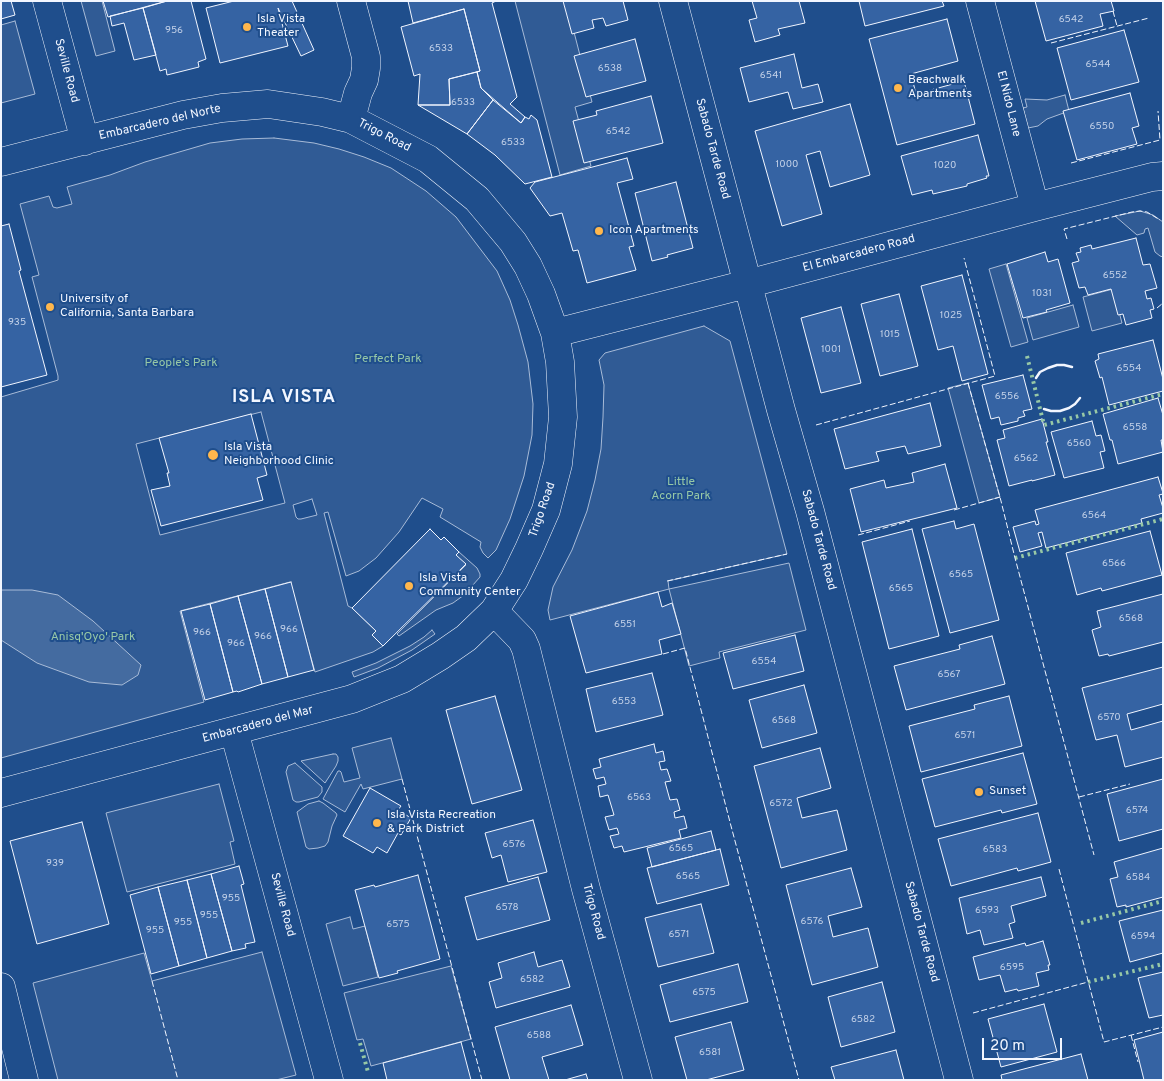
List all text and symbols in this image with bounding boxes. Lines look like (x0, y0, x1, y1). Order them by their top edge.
place label: Isla Vista Theater (257, 13, 305, 41)
house number: 6542 (1059, 14, 1083, 26)
marker: Isla Vista Theater (241, 21, 253, 33)
house number: 956 (165, 25, 183, 37)
street label: Seville Road (51, 37, 81, 105)
house number: 6533 (429, 43, 453, 55)
house number: 6544 (1086, 59, 1110, 71)
house number: 6538 (598, 63, 622, 75)
street label: El Nido Lane (993, 69, 1023, 139)
house number: 6541 (760, 70, 782, 82)
place label: Beachwalk Apartments (908, 74, 972, 102)
marker: Beachwalk Apartments (892, 82, 904, 94)
house number: 6533 (451, 97, 475, 109)
street label: Sabado Tarde Road (692, 97, 732, 201)
street label: Embarcadero del Norte (98, 102, 222, 144)
street label: Trigo Road (355, 117, 413, 155)
house number: 6550 (1090, 121, 1114, 133)
house number: 6542 (606, 126, 630, 138)
house number: 6533 (501, 137, 525, 149)
house number: 1000 (776, 159, 798, 171)
house number: 1020 (934, 160, 956, 172)
place label: Icon Apartments (609, 224, 699, 238)
marker: Icon Apartments (593, 225, 605, 237)
street label: El Embarcadero Road (801, 232, 917, 276)
house number: 6552 (1103, 270, 1127, 282)
house number: 1031 (1032, 288, 1052, 300)
place label: University of California, Santa Barbara (60, 293, 194, 321)
marker: University of California, Santa Barbara (44, 301, 56, 313)
house number: 1025 (940, 310, 962, 322)
house number: 935 (8, 317, 26, 329)
house number: 1015 (880, 329, 900, 341)
house number: 1001 (821, 344, 841, 356)
park label: Perfect Park (354, 353, 422, 367)
park label: People's Park (144, 357, 218, 371)
house number: 6554 (1117, 363, 1141, 375)
district label: ISLA VISTA (231, 387, 337, 409)
house number: 6556 (995, 391, 1019, 403)
house number: 6558 (1123, 422, 1147, 434)
house number: 6560 (1067, 438, 1091, 450)
place label: Isla Vista Neighborhood Clinic (224, 441, 334, 469)
marker: Isla Vista Neighborhood Clinic (206, 448, 220, 462)
house number: 6562 (1014, 453, 1038, 465)
park label: Little Acorn Park (651, 476, 711, 504)
street label: Trigo Road (527, 480, 559, 540)
street label: Sabado Tarde Road (798, 488, 838, 592)
house number: 6564 (1082, 510, 1106, 522)
house number: 6566 (1102, 558, 1126, 570)
house number: 6565 (949, 569, 973, 581)
place label: Isla Vista Community Center (419, 572, 521, 600)
marker: Isla Vista Community Center (403, 580, 415, 592)
house number: 6565 (889, 583, 913, 595)
house number: 6568 (1119, 613, 1143, 625)
house number: 6551 (614, 619, 636, 631)
house number: 966 (280, 624, 298, 636)
house number: 966 (193, 627, 211, 639)
park label: Anisq'Oyo' Park (51, 631, 135, 645)
house number: 966 (254, 631, 272, 643)
house number: 966 (227, 638, 245, 650)
house number: 6554 (752, 656, 776, 668)
house number: 6567 (937, 669, 961, 681)
house number: 6553 (612, 696, 636, 708)
street label: Embarcadero del Mar (201, 703, 315, 747)
house number: 6570 (1097, 712, 1121, 724)
house number: 6568 (772, 715, 796, 727)
house number: 6571 (954, 730, 976, 742)
place label: Sunset (989, 785, 1026, 799)
marker: Sunset (973, 786, 985, 798)
house number: 6563 (627, 792, 651, 804)
house number: 6572 (769, 798, 793, 810)
house number: 6574 (1126, 805, 1148, 817)
place label: Isla Vista Recreation & Park District (387, 809, 496, 837)
marker: Isla Vista Recreation & Park District (371, 817, 383, 829)
house number: 6576 (503, 839, 525, 851)
house number: 6565 (669, 843, 693, 855)
house number: 6583 (983, 844, 1007, 856)
house number: 939 (46, 858, 64, 870)
street label: Seville Road (267, 871, 297, 939)
house number: 6565 (676, 871, 700, 883)
house number: 6584 (1126, 872, 1150, 884)
street label: Sabado Tarde Road (901, 880, 941, 984)
street label: Trigo Road (579, 882, 607, 942)
house number: 955 (222, 893, 240, 905)
house number: 6578 (495, 902, 519, 914)
house number: 6593 (975, 905, 999, 917)
house number: 955 (200, 910, 218, 922)
house number: 6576 (801, 916, 823, 928)
house number: 955 (174, 917, 192, 929)
house number: 6575 (386, 919, 410, 931)
house number: 955 (146, 925, 164, 937)
house number: 6571 (668, 929, 690, 941)
house number: 6594 (1131, 931, 1155, 943)
house number: 6595 (1000, 962, 1024, 974)
house number: 6582 (520, 974, 544, 986)
house number: 6575 (692, 987, 716, 999)
house number: 6582 (851, 1014, 875, 1026)
scale bar (984, 1028, 1064, 1060)
house number: 6588 (527, 1030, 551, 1042)
text: 20 m (990, 1037, 1025, 1056)
house number: 6581 (699, 1047, 721, 1059)

